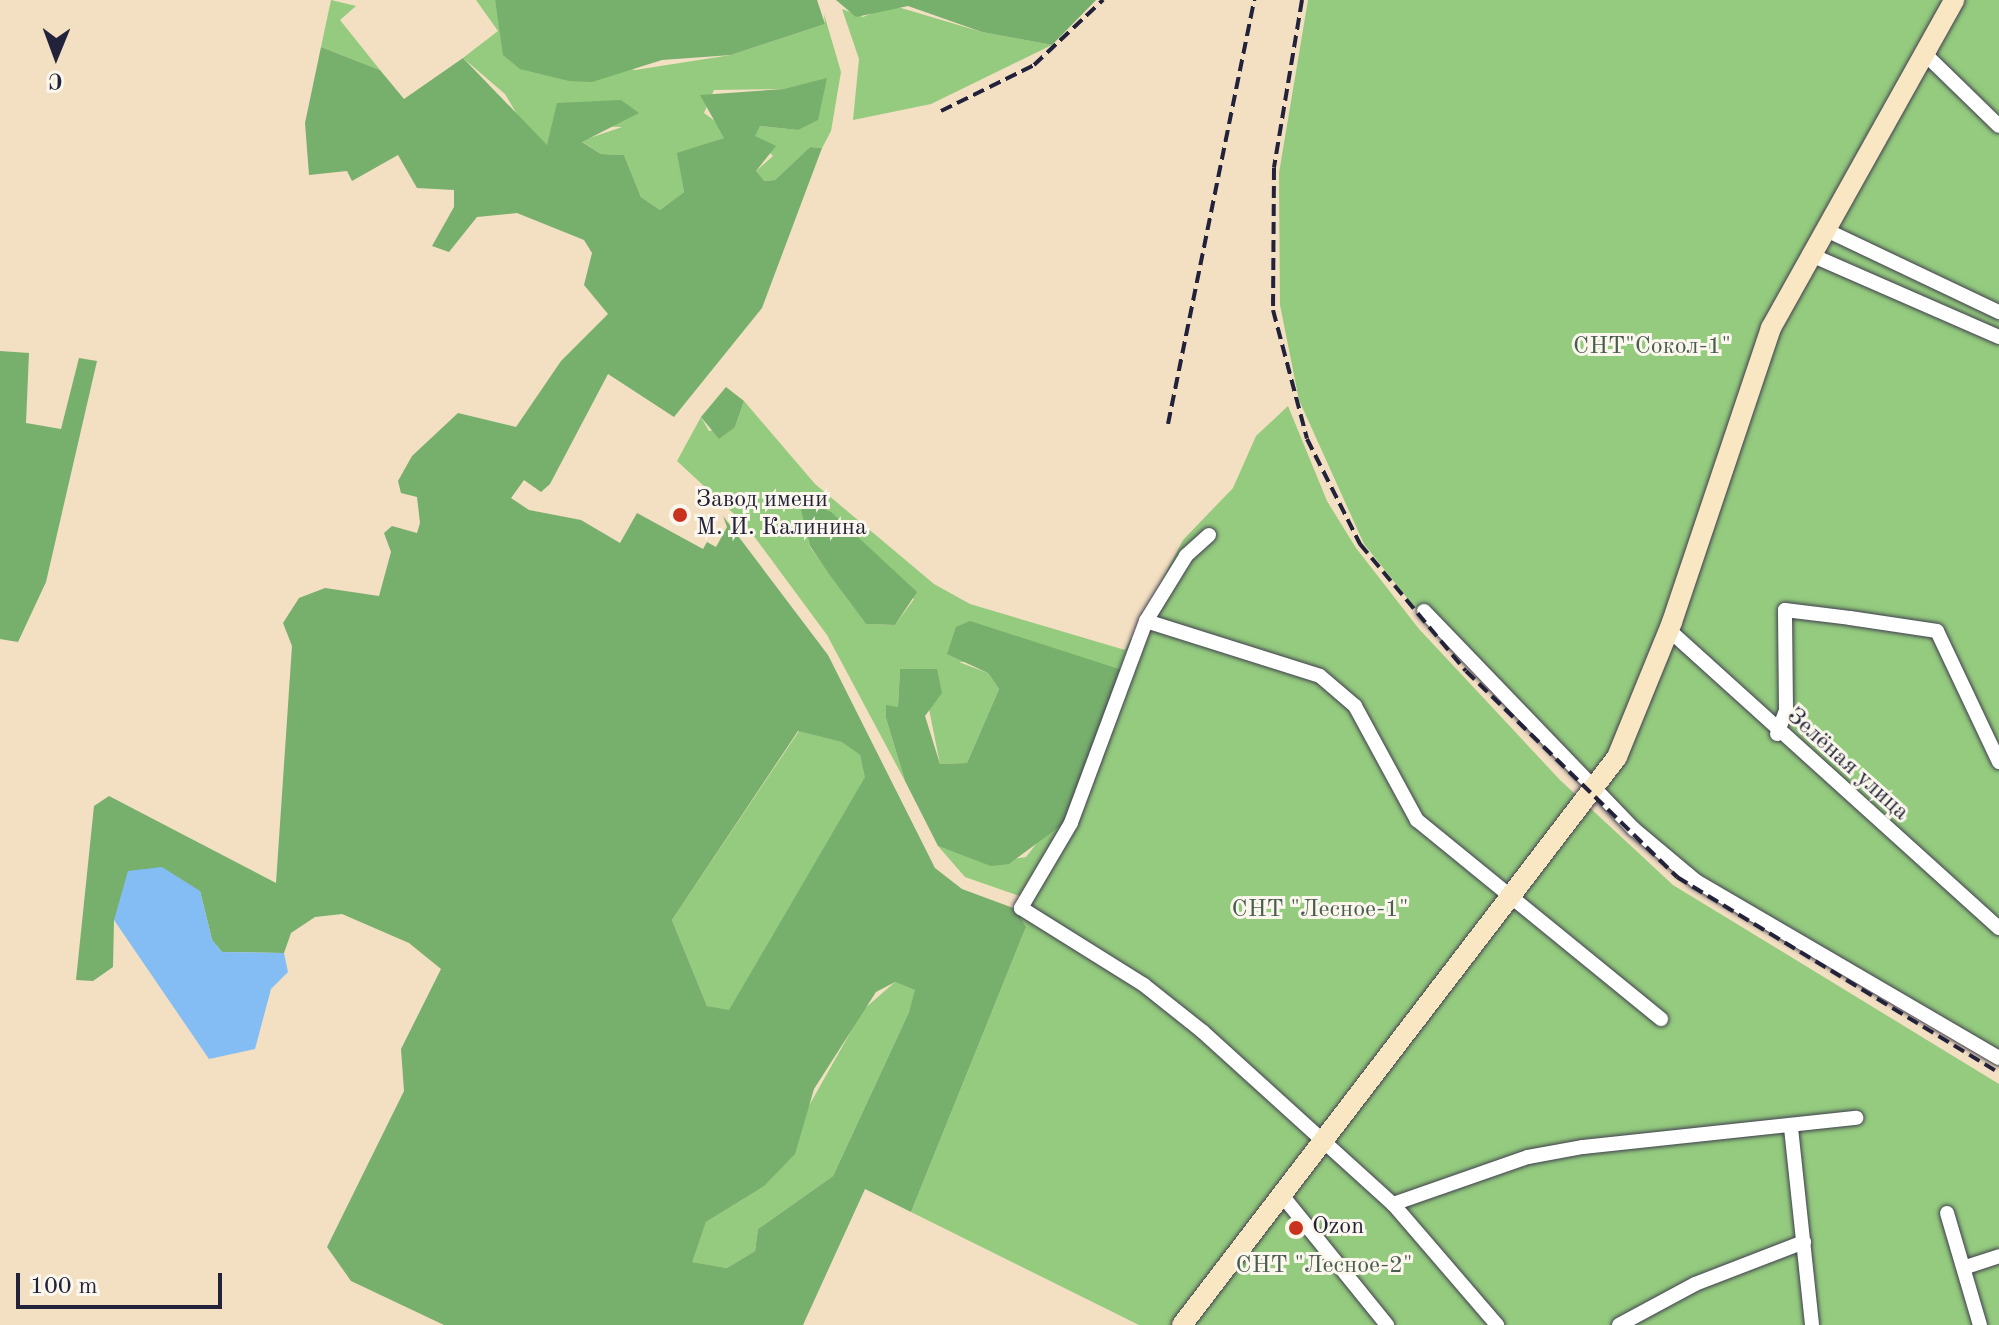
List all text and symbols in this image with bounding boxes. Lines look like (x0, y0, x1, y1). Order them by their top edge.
north arrow (16, 16, 96, 96)
text: С (48, 69, 63, 91)
park label: СНТ"Сокол-1" (1573, 334, 1731, 362)
place label: Завод имени М. И. Калинина (696, 487, 867, 543)
marker: Завод имени М. И. Калинина (671, 506, 689, 524)
street label: Зелёная улица (1780, 703, 1914, 827)
park label: СНТ "Лесное-1" (1232, 897, 1408, 925)
place label: Ozon (1312, 1214, 1364, 1242)
marker: Ozon (1287, 1219, 1305, 1237)
park label: СНТ "Лесное-2" (1236, 1253, 1412, 1281)
scale bar (20, 1257, 226, 1307)
text: 100 m (30, 1275, 98, 1299)

